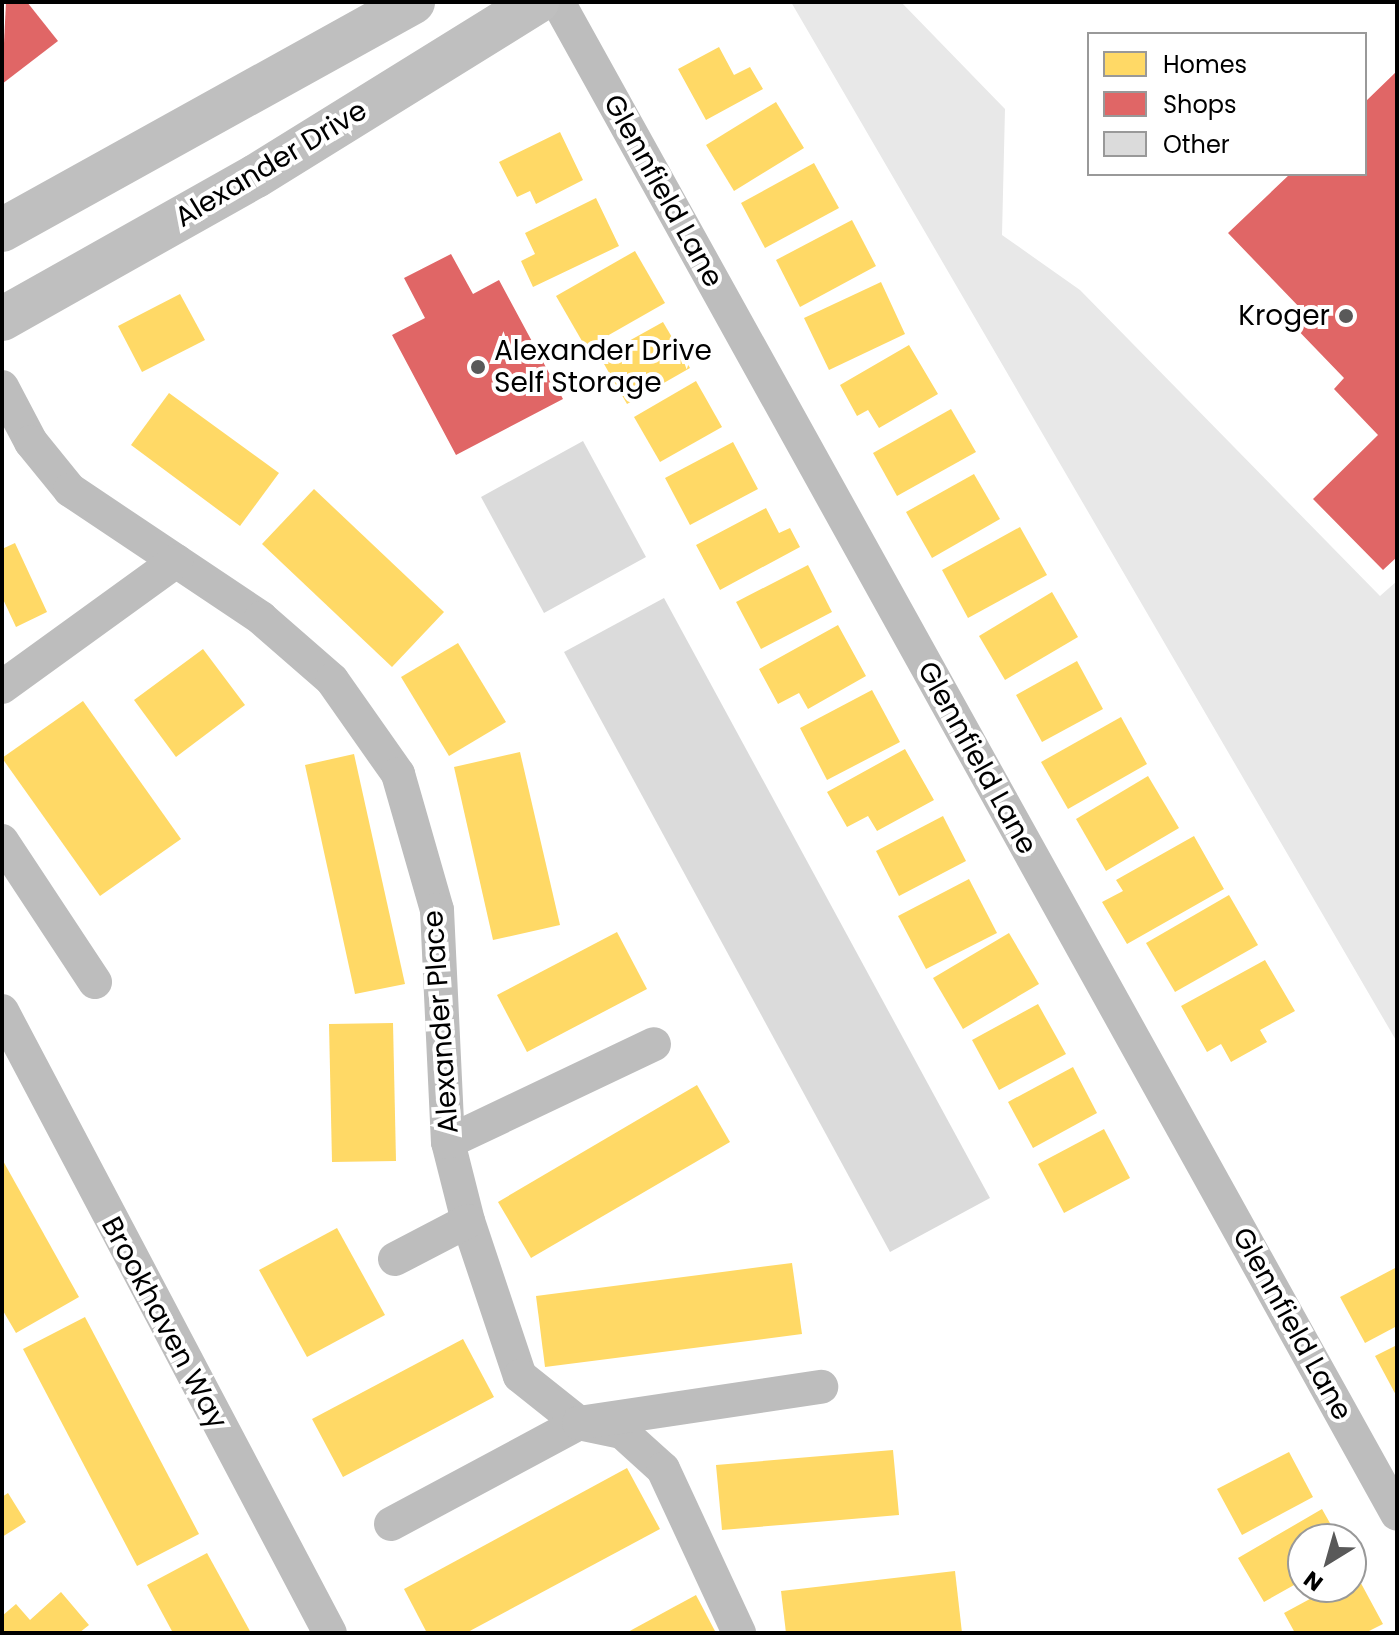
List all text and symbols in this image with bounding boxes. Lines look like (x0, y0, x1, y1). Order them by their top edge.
legend (1087, 32, 1367, 176)
text: Homes (1163, 48, 1247, 81)
text: Shops (1163, 88, 1237, 121)
street label: Glennfield Lane (596, 89, 730, 293)
street label: Alexander Drive (169, 94, 373, 234)
text: Other (1163, 128, 1230, 161)
place label: Kroger (1238, 299, 1330, 333)
marker: Kroger (1337, 307, 1355, 325)
place label: Alexander Drive Self Storage (494, 334, 712, 400)
marker: Alexander Drive Self Storage (469, 358, 487, 376)
street label: Glennfield Lane (910, 656, 1044, 860)
street label: Alexander Place (416, 909, 466, 1135)
street label: Brookhaven Way (94, 1211, 234, 1435)
street label: Glennfield Lane (1225, 1222, 1359, 1426)
north arrow (1287, 1523, 1367, 1603)
text: N (1298, 1564, 1329, 1598)

